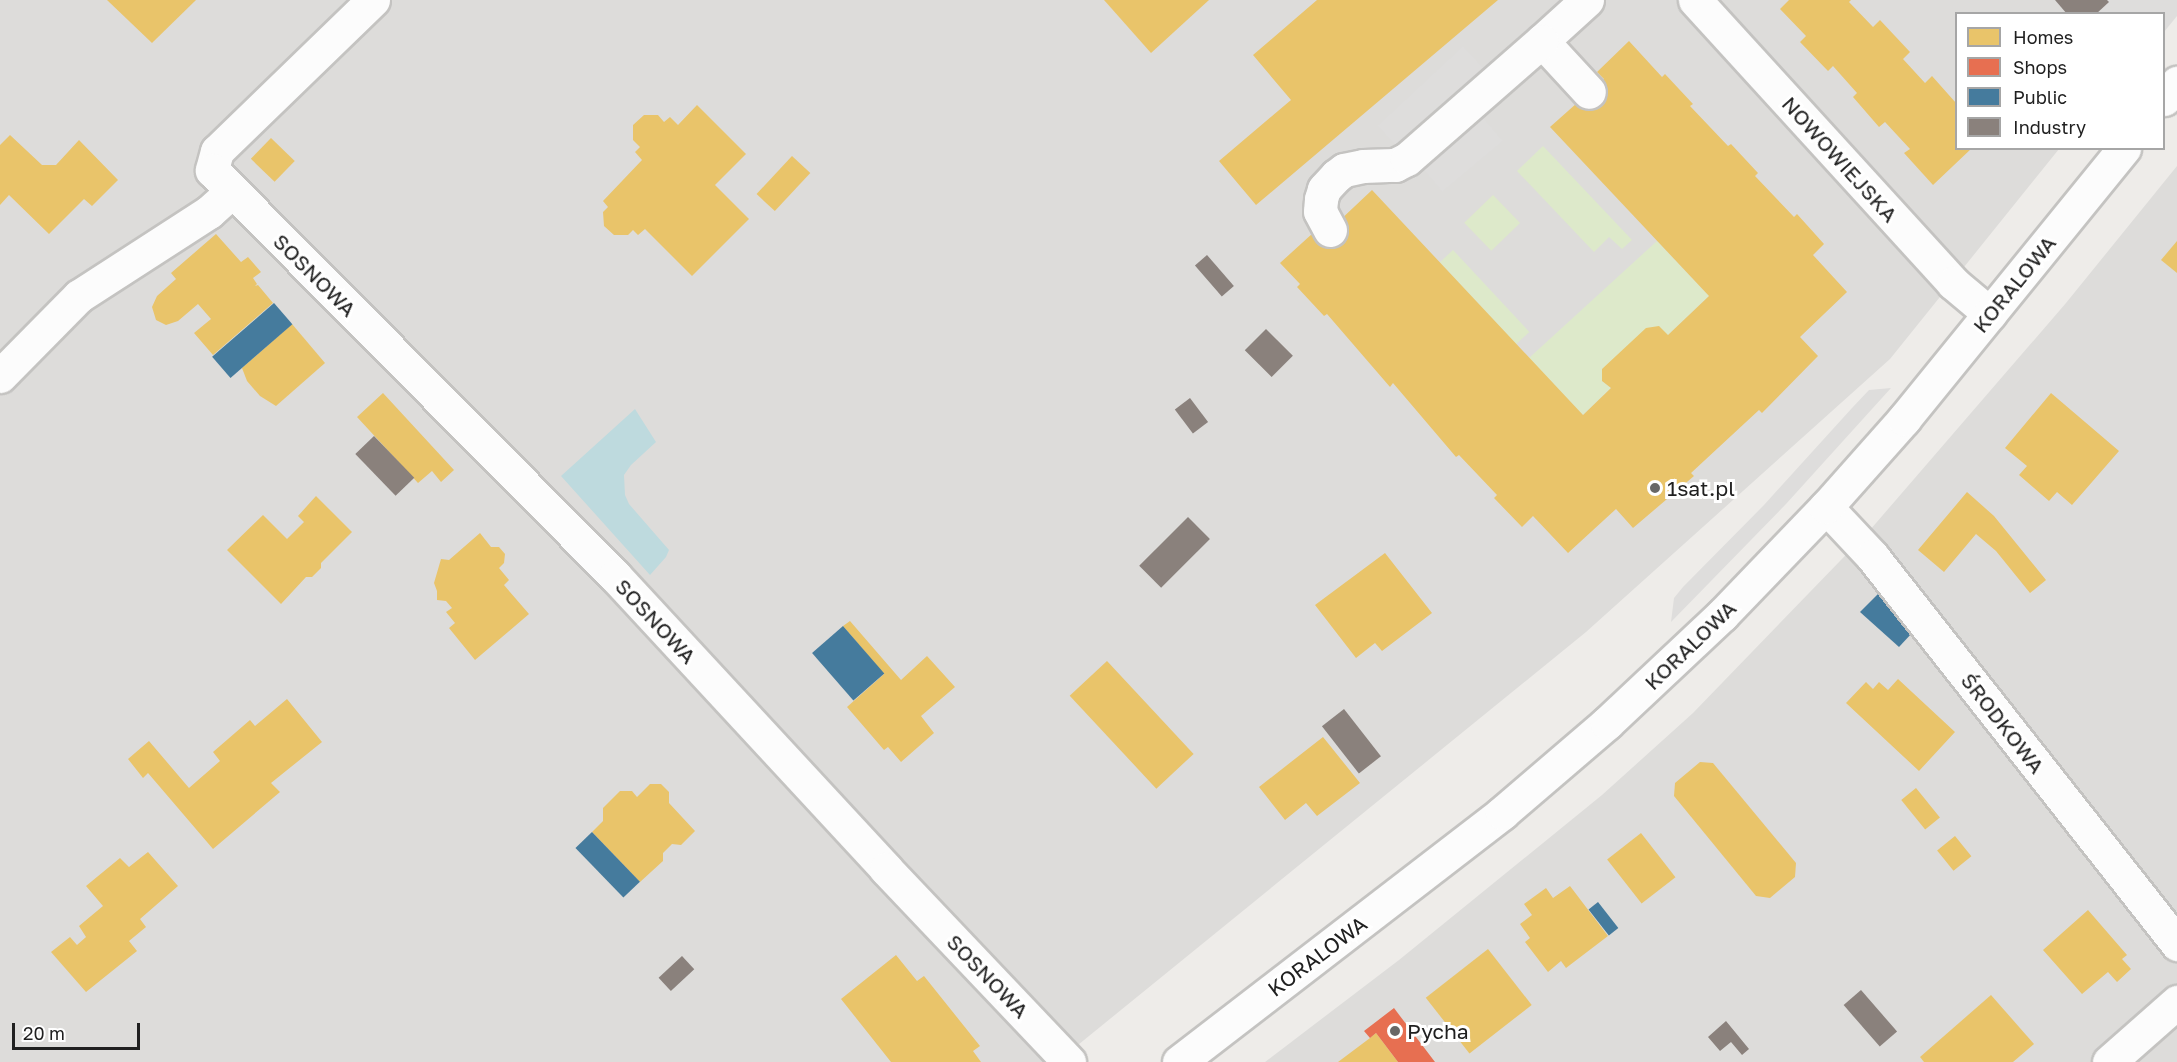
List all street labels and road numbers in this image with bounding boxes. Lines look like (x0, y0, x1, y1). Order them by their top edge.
street label: NOWOWIEJSKA (1777, 91, 1903, 227)
street label: SOSNOWA (268, 228, 362, 322)
street label: KORALOWA (1967, 230, 2061, 338)
street label: SOSNOWA (610, 573, 702, 669)
street label: KORALOWA (1639, 595, 1741, 695)
street label: ŚRODKOWA (1956, 668, 2050, 778)
street label: KORALOWA (1263, 911, 1371, 1001)
street label: SOSNOWA (942, 929, 1034, 1023)

